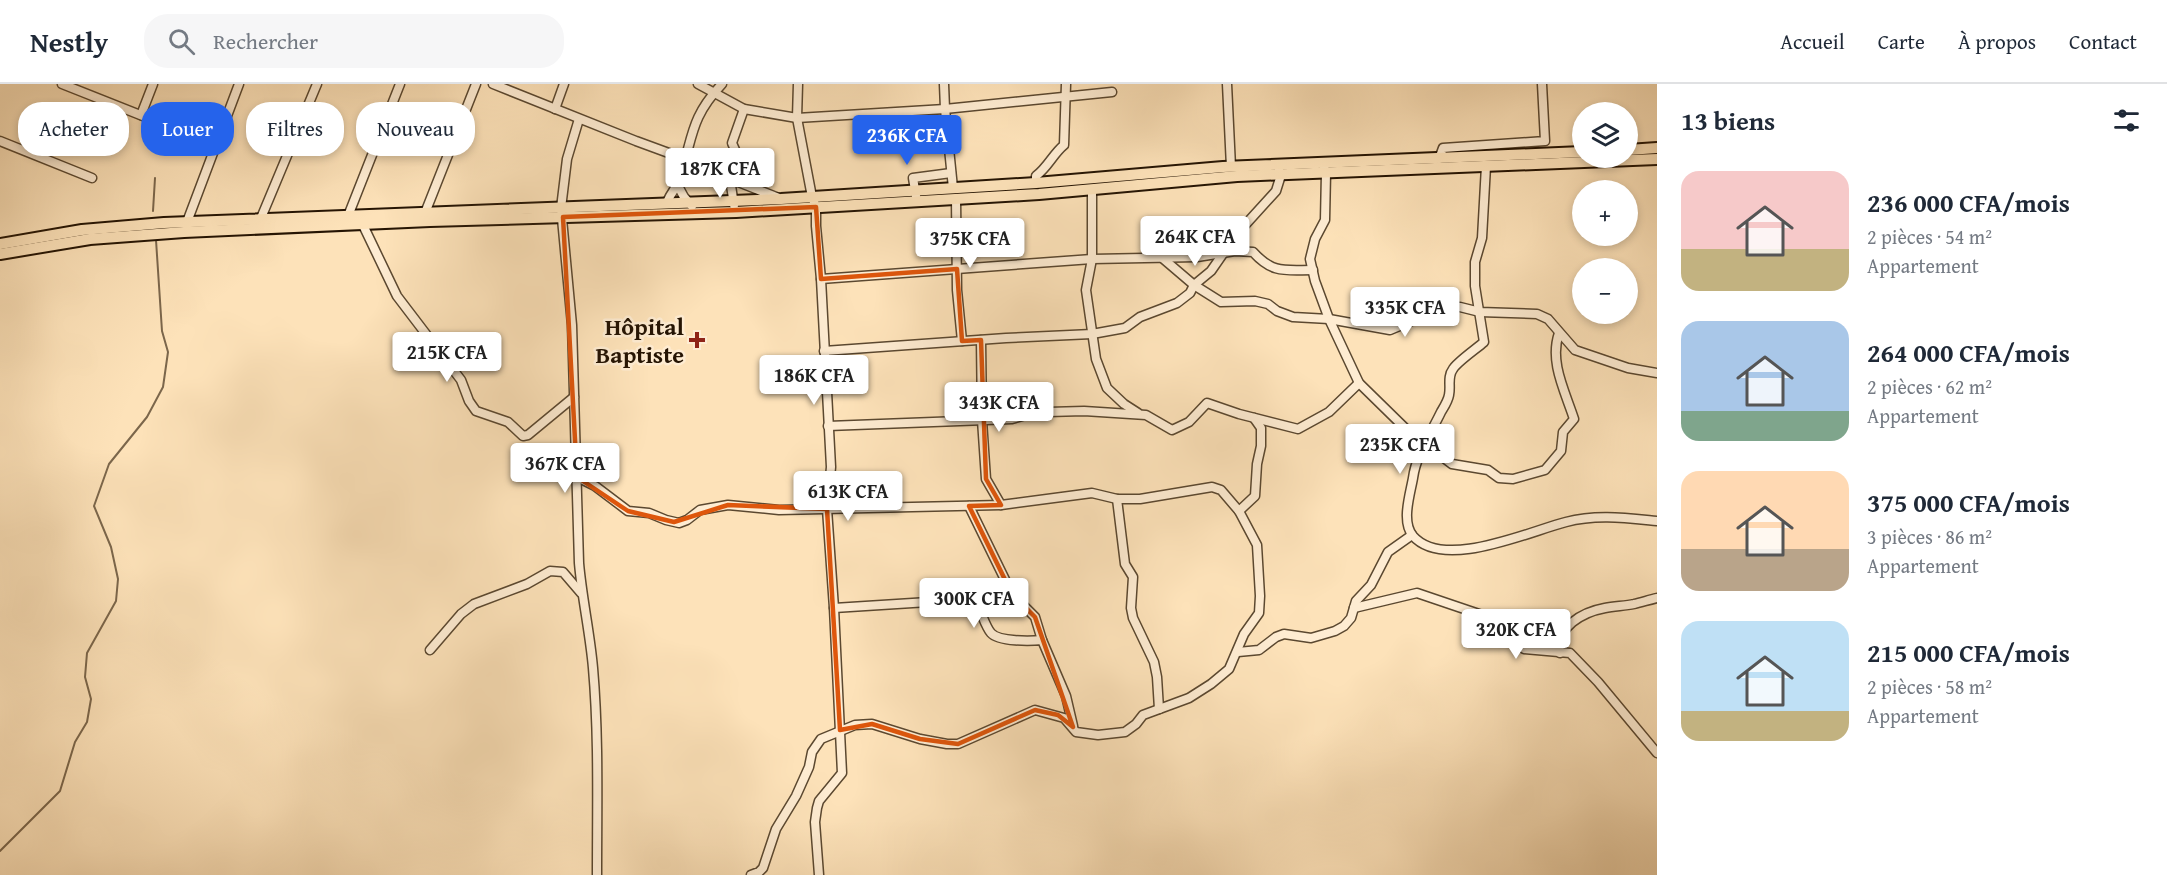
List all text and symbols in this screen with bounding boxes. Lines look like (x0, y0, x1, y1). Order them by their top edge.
search box (144, 14, 564, 68)
text: Nestly (30, 21, 108, 62)
icon: search (165, 25, 198, 58)
text: Rechercher (213, 25, 318, 57)
text: Accueil (1780, 26, 1845, 57)
text: Carte (1878, 26, 1925, 57)
text: À propos (1958, 26, 2036, 57)
text: Contact (2069, 26, 2137, 57)
text: 13 biens (1681, 101, 1775, 140)
chip: Acheter (18, 102, 129, 156)
chip: Louer (141, 102, 234, 156)
chip: Filtres (246, 102, 344, 156)
chip: Nouveau (356, 102, 475, 156)
map controls (1572, 102, 1638, 324)
button: layers (1572, 102, 1638, 168)
icon: filters (2110, 104, 2143, 137)
pin: 236K CFA (845, 115, 969, 166)
text: 236K CFA (866, 120, 948, 149)
pin: 187K CFA (658, 148, 782, 199)
text: 187K CFA (679, 153, 761, 182)
button: + (1572, 180, 1638, 246)
text: 236 000 CFA/mois (1867, 183, 2070, 222)
icon: home (1729, 195, 1801, 267)
pin: 264K CFA (1133, 216, 1257, 267)
pin: 375K CFA (908, 218, 1032, 269)
text: 264K CFA (1154, 221, 1236, 250)
text: 2 pièces · 54 m² (1867, 222, 1992, 251)
text: 375K CFA (929, 223, 1011, 252)
text: Appartement (1867, 251, 1979, 280)
button: − (1572, 258, 1638, 324)
pin: 335K CFA (1343, 287, 1467, 338)
text: 335K CFA (1364, 292, 1446, 321)
place label: Hôpital Baptiste (596, 309, 685, 372)
marker: Hôpital Baptiste (688, 331, 706, 349)
pin: 215K CFA (385, 332, 509, 383)
text: 264 000 CFA/mois (1867, 333, 2070, 372)
text: 215K CFA (406, 337, 488, 366)
icon: home (1729, 345, 1801, 417)
pin: 186K CFA (752, 355, 876, 406)
text: 186K CFA (773, 360, 855, 389)
text: 2 pièces · 62 m² (1867, 372, 1992, 401)
pin: 343K CFA (937, 382, 1061, 433)
text: 343K CFA (958, 387, 1040, 416)
text: Appartement (1867, 401, 1979, 430)
pin: 235K CFA (1338, 424, 1462, 475)
text: 235K CFA (1359, 429, 1441, 458)
pin: 367K CFA (503, 443, 627, 494)
text: 367K CFA (524, 448, 606, 477)
pin: 613K CFA (786, 471, 910, 522)
text: 613K CFA (807, 476, 889, 505)
text: 375 000 CFA/mois (1867, 483, 2070, 522)
icon: home (1729, 495, 1801, 567)
text: 3 pièces · 86 m² (1867, 522, 1992, 551)
text: Appartement (1867, 551, 1979, 580)
pin: 300K CFA (912, 578, 1036, 629)
text: 300K CFA (933, 583, 1015, 612)
pin: 320K CFA (1454, 609, 1578, 660)
text: 320K CFA (1475, 614, 1557, 643)
text: 215 000 CFA/mois (1867, 633, 2070, 672)
icon: home (1729, 645, 1801, 717)
text: 2 pièces · 58 m² (1867, 672, 1992, 701)
text: Appartement (1867, 701, 1979, 730)

